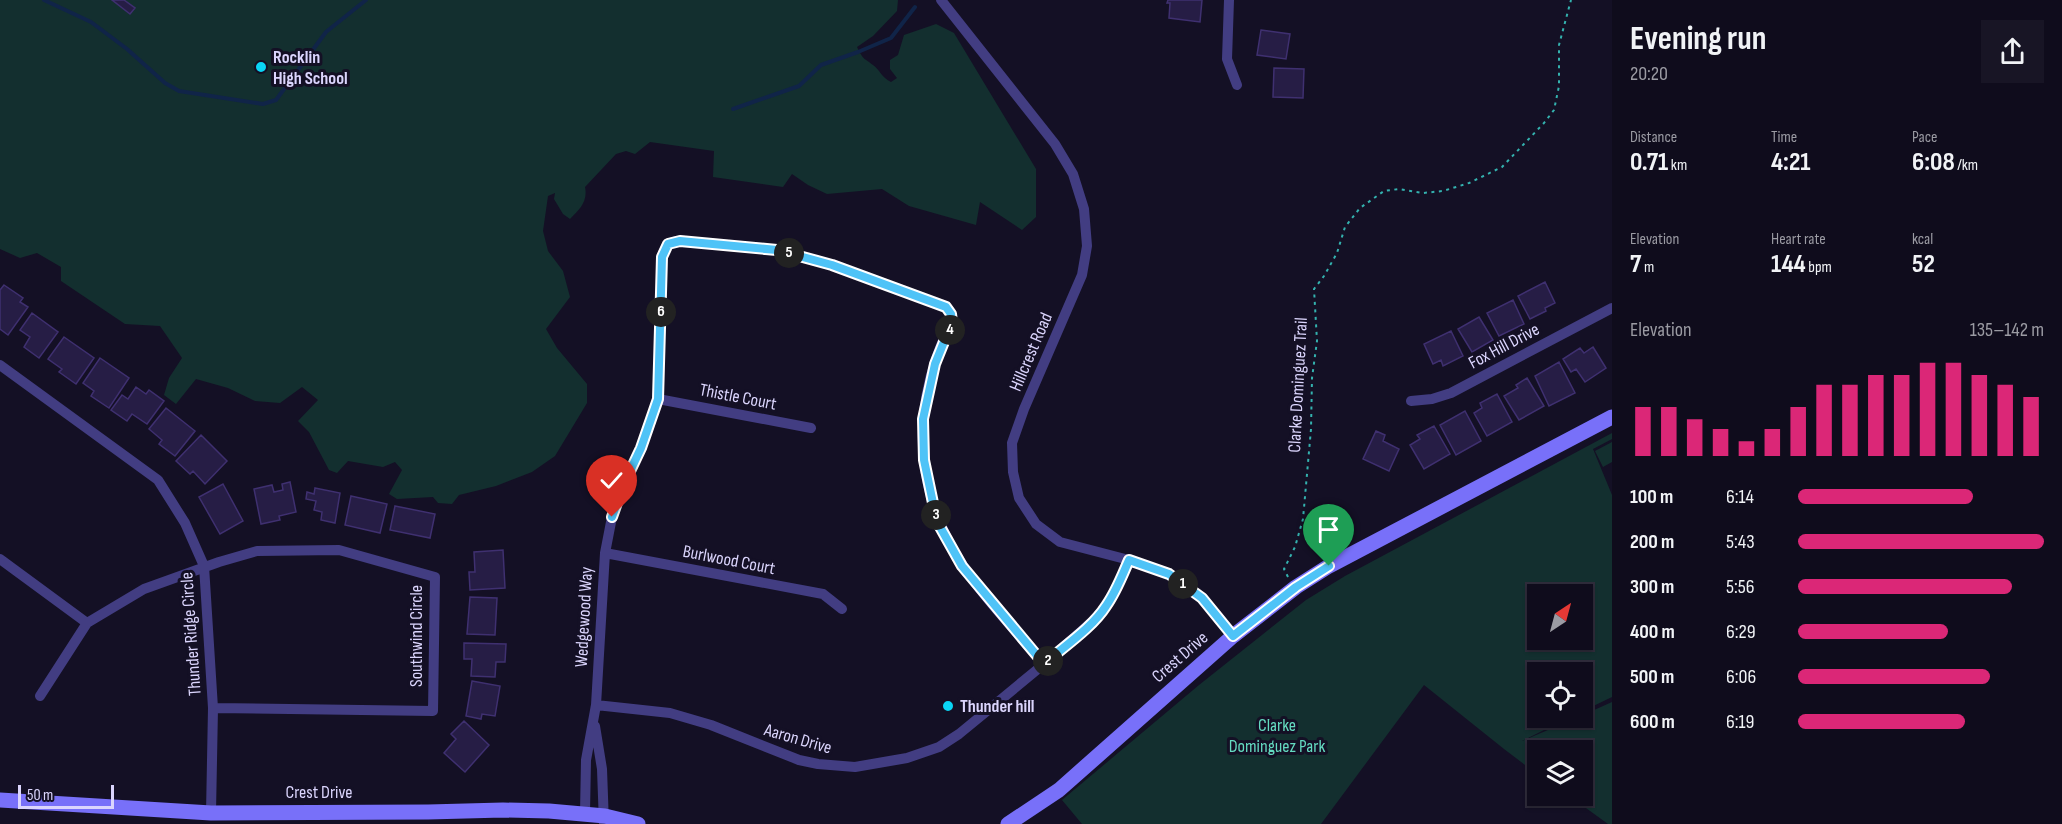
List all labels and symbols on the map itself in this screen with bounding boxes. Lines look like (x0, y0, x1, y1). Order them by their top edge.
place label: Rocklin High School (273, 47, 348, 89)
marker: Rocklin High School (254, 60, 268, 74)
pin: 5 (774, 238, 804, 268)
pin: 6 (646, 297, 676, 327)
street label: Hillcrest Road (1005, 310, 1057, 394)
pin: 4 (935, 315, 965, 345)
street label: Clarke Dominguez Trail (1284, 317, 1312, 453)
street label: Fox Hill Drive (1465, 319, 1543, 373)
street label: Thistle Court (698, 379, 779, 415)
pin (586, 455, 637, 517)
pin: 3 (921, 500, 951, 530)
pin (1303, 504, 1354, 566)
street label: Burlwood Court (681, 541, 778, 579)
street label: Wedgewood Way (571, 566, 597, 668)
pin: 1 (1168, 569, 1198, 599)
street label: Thunder Ridge Circle (176, 571, 206, 697)
north arrow (1527, 584, 1593, 650)
street label: Southwind Circle (406, 585, 427, 687)
street label: Crest Drive (1148, 627, 1212, 687)
pin: 2 (1033, 646, 1063, 676)
place label: Thunder hill (960, 696, 1034, 717)
marker: Thunder hill (941, 699, 955, 713)
park label: Clarke Dominguez Park (1229, 715, 1325, 757)
street label: Aaron Drive (761, 719, 834, 759)
scale bar (18, 782, 114, 810)
street label: Crest Drive (285, 782, 353, 803)

